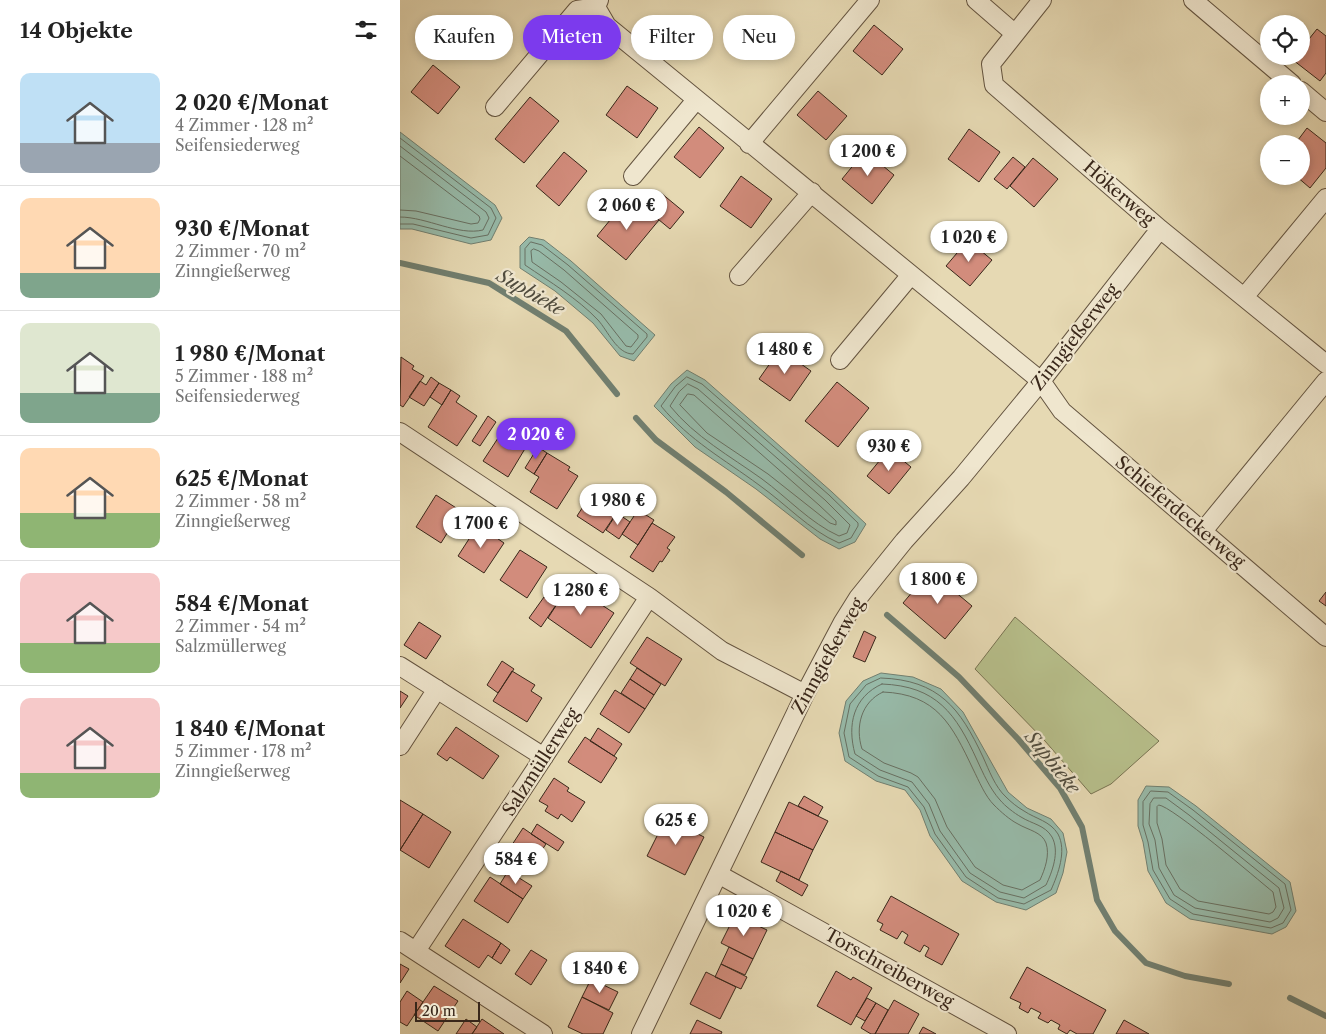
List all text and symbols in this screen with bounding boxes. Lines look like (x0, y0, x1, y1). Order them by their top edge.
chip: Kaufen (415, 15, 513, 60)
chip: Mieten (523, 15, 621, 60)
chip: Filter (631, 15, 713, 60)
chip: Neu (723, 15, 795, 60)
map controls (1260, 15, 1310, 185)
button: locate (1260, 15, 1310, 65)
icon: filters (352, 16, 380, 44)
text: 14 Objekte (20, 18, 133, 43)
button: + (1260, 75, 1310, 125)
text: 2 020 €/Monat (175, 90, 328, 115)
icon: home (60, 93, 120, 153)
text: 4 Zimmer · 128 m² (175, 115, 314, 135)
pin: 1 200 € (822, 134, 914, 177)
text: Seifensiederweg (175, 135, 299, 155)
button: − (1260, 135, 1310, 185)
text: 1 200 € (840, 141, 896, 161)
street label: Hökerweg (1079, 156, 1160, 230)
pin: 2 060 € (581, 188, 673, 231)
text: 2 060 € (598, 195, 656, 215)
text: 930 €/Monat (175, 216, 309, 241)
icon: home (60, 218, 120, 278)
pin: 1 020 € (923, 220, 1015, 263)
text: 1 020 € (941, 227, 997, 247)
text: 2 Zimmer · 70 m² (175, 241, 306, 261)
text: Zinngießerweg (175, 261, 290, 281)
water label: Supbieke (492, 263, 569, 321)
street label: Zinngießerweg (1026, 279, 1124, 395)
pin: 1 480 € (739, 332, 831, 375)
text: 1 480 € (758, 339, 812, 359)
text: 1 980 €/Monat (175, 341, 325, 366)
icon: home (60, 343, 120, 403)
text: 5 Zimmer · 188 m² (175, 366, 313, 386)
text: Seifensiederweg (175, 386, 299, 406)
pin: 2 020 € (490, 418, 582, 460)
text: 2 020 € (507, 424, 565, 444)
pin: 930 € (854, 430, 924, 472)
text: 930 € (868, 436, 910, 456)
street label: Schieferdeckerweg (1111, 451, 1250, 573)
text: 625 €/Monat (175, 466, 308, 491)
icon: home (60, 468, 120, 528)
pin: 1 980 € (572, 484, 664, 526)
text: 1 980 € (591, 490, 645, 510)
text: 2 Zimmer · 58 m² (175, 491, 306, 511)
pin: 1 700 € (435, 506, 527, 549)
text: Zinngießerweg (175, 511, 290, 531)
text: 1 700 € (454, 513, 508, 533)
pin: 1 800 € (892, 562, 984, 605)
text: 1 800 € (910, 569, 966, 589)
pin: 1 280 € (535, 574, 627, 616)
text: 1 280 € (554, 580, 608, 600)
text: 584 €/Monat (175, 591, 309, 616)
icon: home (60, 593, 120, 653)
street label: Zinngießerweg (787, 594, 869, 718)
text: 2 Zimmer · 54 m² (175, 616, 306, 636)
text: Salzmüllerweg (175, 636, 286, 656)
street label: Salzmüllerweg (498, 703, 584, 820)
text: 1 840 €/Monat (175, 716, 325, 741)
icon: home (60, 718, 120, 778)
water label: Supbieke (1020, 725, 1086, 799)
text: 5 Zimmer · 178 m² (175, 741, 312, 761)
text: Zinngießerweg (175, 761, 290, 781)
pin: 625 € (641, 804, 711, 846)
text: 625 € (655, 810, 697, 830)
pin: 584 € (481, 842, 551, 885)
text: 584 € (495, 849, 537, 869)
pin: 1 020 € (698, 894, 790, 937)
text: 1 020 € (716, 901, 772, 921)
street label: Torschreiberweg (821, 923, 958, 1013)
pin: 1 840 € (554, 952, 646, 994)
text: 1 840 € (573, 958, 627, 978)
scale bar (415, 999, 480, 1022)
text: 20 m (422, 1002, 456, 1020)

